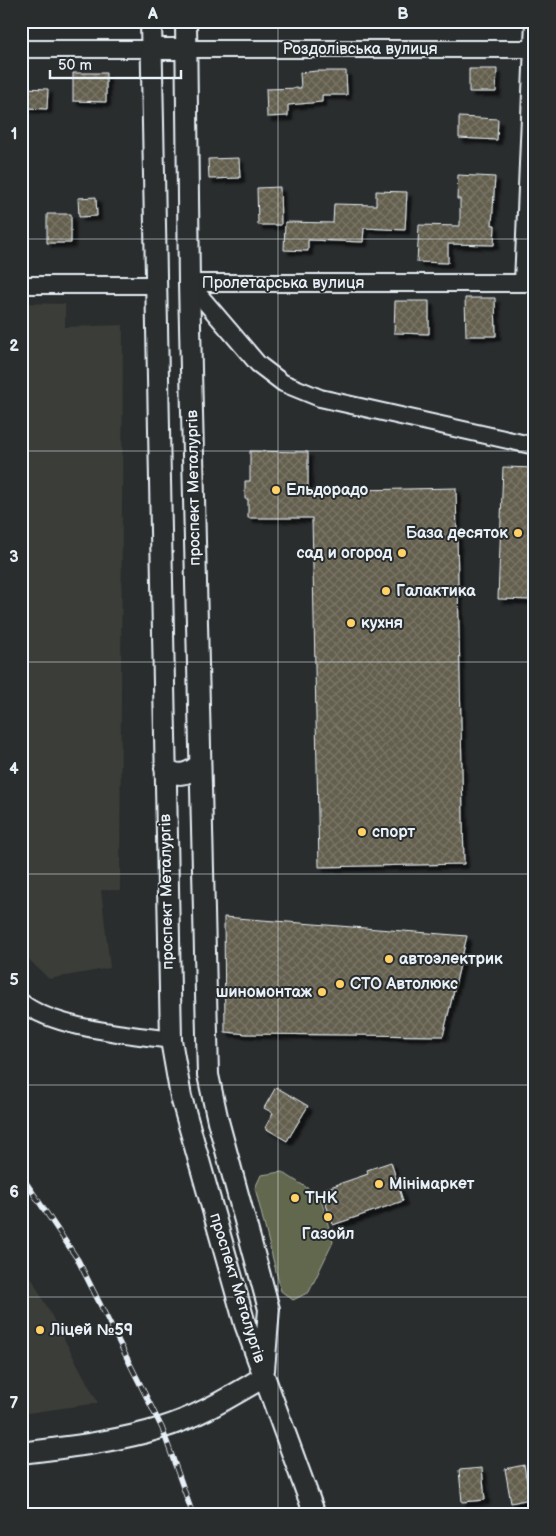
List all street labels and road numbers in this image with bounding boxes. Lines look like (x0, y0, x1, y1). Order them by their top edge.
street label: Роздолівська вулиця (282, 40, 438, 59)
street label: Пролетарська вулиця (202, 274, 364, 293)
street label: проспект Металургів (183, 409, 205, 566)
street label: проспект Металургів (156, 813, 178, 970)
street label: проспект Металургів (205, 1211, 269, 1366)

